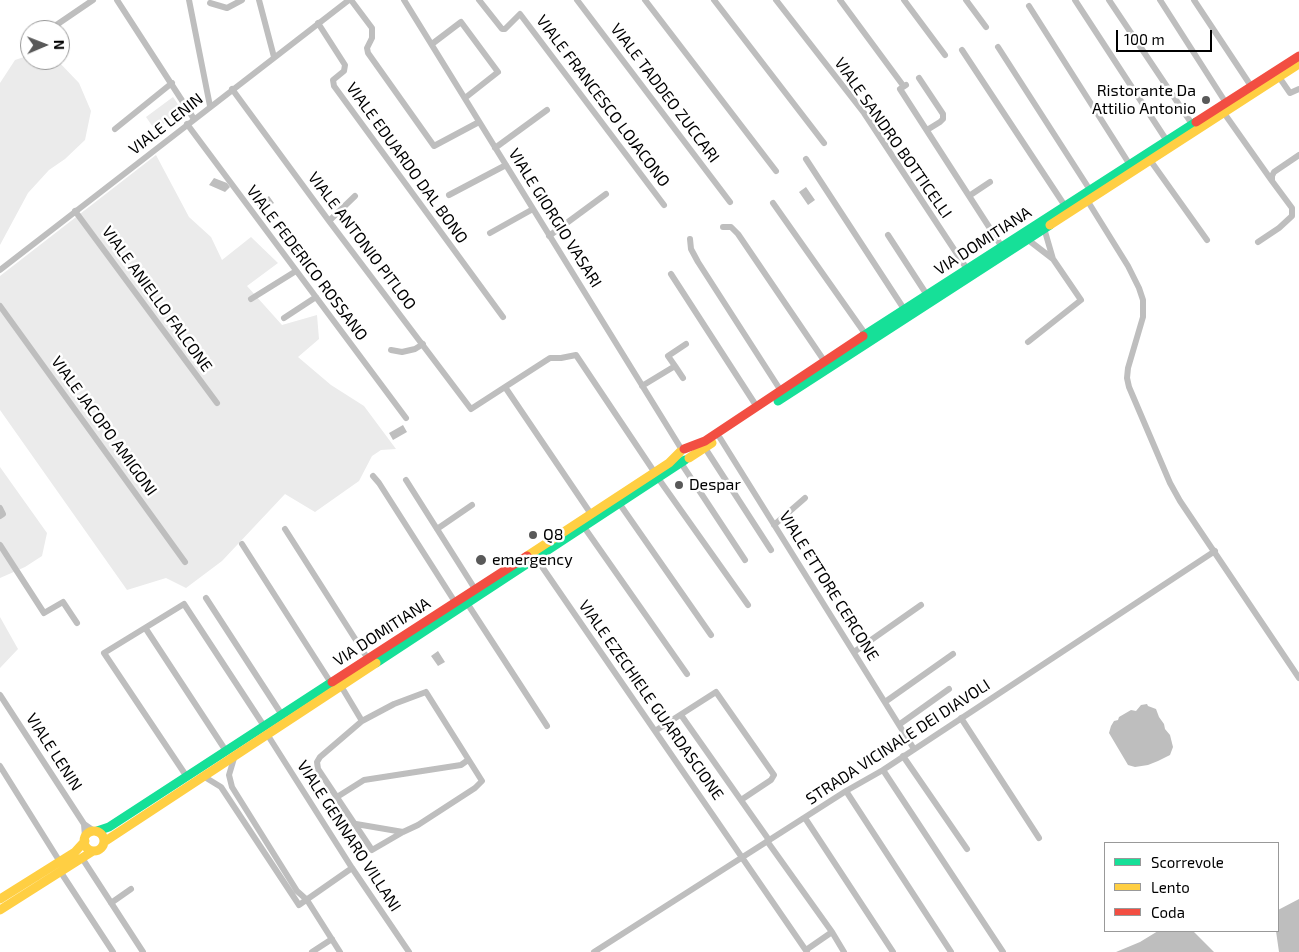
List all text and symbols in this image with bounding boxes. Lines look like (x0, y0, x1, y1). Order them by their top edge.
street label: VIALE FRANCESCO LOJACONO (532, 11, 674, 191)
north arrow (20, 20, 70, 70)
street label: VIALE TADDEO ZUCCARI (606, 20, 724, 166)
scale bar (1119, 20, 1215, 52)
text: 100 m (1124, 30, 1165, 48)
text: N (51, 40, 68, 50)
street label: VIALE SANDRO BOTTICELLI (830, 54, 956, 222)
street label: VIALE EDUARDO DAL BONO (342, 79, 472, 247)
place label: Ristorante Da Attilio Antonio (1092, 81, 1196, 119)
street label: VIALE LENIN (125, 89, 207, 159)
marker: Ristorante Da Attilio Antonio (1200, 94, 1212, 106)
street label: VIALE GIORGIO VASARI (504, 145, 606, 291)
street label: VIALE ANTONIO PITLOO (304, 168, 420, 314)
street label: VIALE FEDERICO ROSSANO (242, 182, 372, 344)
street label: VIA DOMITIANA (931, 203, 1035, 279)
street label: VIALE ANIELLO FALCONE (98, 223, 216, 375)
street label: VIALE JACOPO AMIGONI (47, 353, 161, 499)
place label: Despar (689, 475, 741, 495)
marker: Despar (673, 479, 685, 491)
street label: VIALE ETTORE CERCONE (775, 508, 883, 664)
place label: Q8 (543, 525, 563, 545)
marker: Q8 (527, 529, 539, 541)
place label: emergency (492, 550, 573, 570)
marker: emergency (474, 553, 488, 567)
street label: VIA DOMITIANA (330, 594, 434, 670)
street label: VIALE EZECHIELE GUARDASCIONE (574, 596, 728, 804)
street label: STRADA VICINALE DEI DIAVOLI (802, 675, 994, 809)
street label: VIALE LENIN (22, 710, 86, 794)
street label: VIALE GENNARO VILLANI (293, 757, 405, 915)
legend (1104, 842, 1279, 932)
text: Scorrevole (1151, 853, 1224, 871)
text: Lento (1151, 878, 1190, 896)
text: Coda (1151, 903, 1185, 921)

